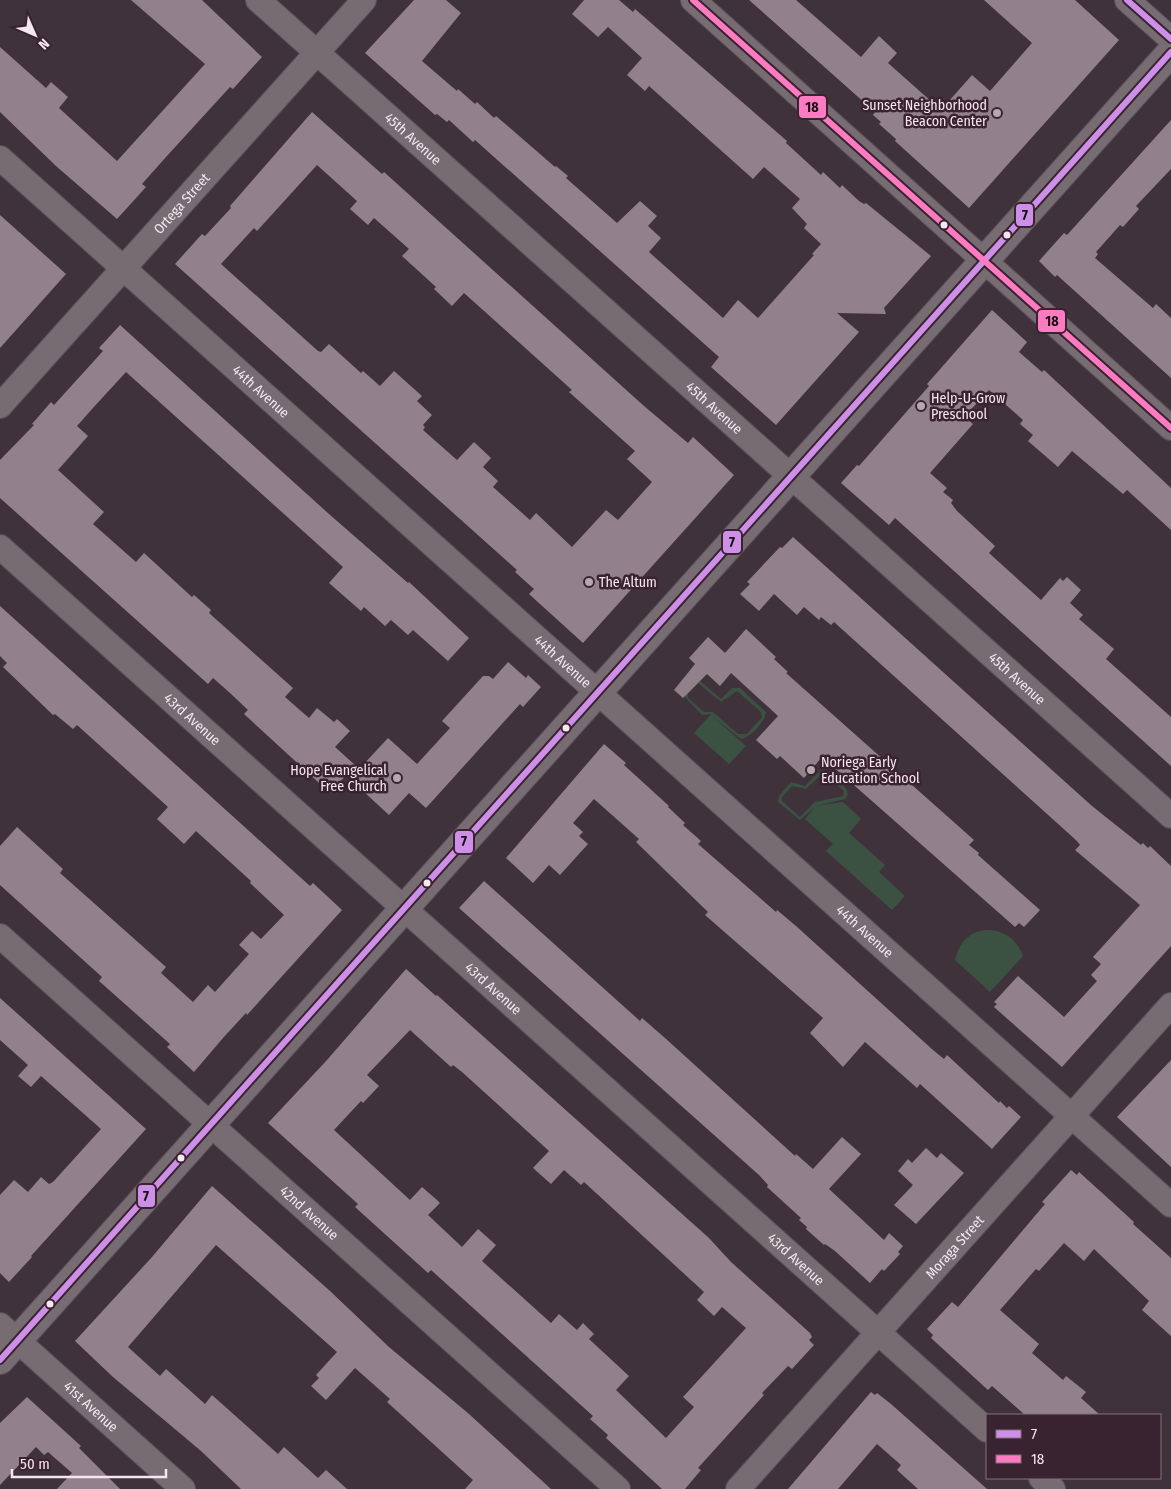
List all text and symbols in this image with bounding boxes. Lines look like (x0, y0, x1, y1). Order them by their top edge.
north arrow (10, 10, 60, 60)
text: N (35, 35, 53, 53)
line badge: 18 (798, 95, 827, 119)
place label: Sunset Neighborhood Beacon Center (862, 97, 987, 130)
text: 18 (805, 99, 819, 116)
marker: Sunset Neighborhood Beacon Center (991, 107, 1003, 119)
street label: 45th Avenue (381, 109, 445, 168)
street label: Ortega Street (150, 169, 214, 237)
line badge: 7 (1015, 203, 1034, 227)
text: 7 (1022, 207, 1028, 224)
unlabelled marker (939, 220, 949, 230)
unlabelled marker (1002, 230, 1012, 240)
line badge: 18 (1037, 309, 1066, 333)
text: 18 (1045, 313, 1059, 330)
street label: 44th Avenue (229, 361, 293, 421)
street label: 45th Avenue (682, 378, 746, 438)
place label: Help-U-Grow Preschool (931, 390, 1005, 423)
marker: Help-U-Grow Preschool (915, 400, 927, 412)
line badge: 7 (722, 530, 742, 554)
text: 7 (729, 534, 735, 551)
place label: The Altum (599, 574, 657, 591)
marker: The Altum (583, 576, 595, 588)
street label: 44th Avenue (531, 631, 595, 691)
street label: 45th Avenue (985, 649, 1049, 708)
street label: 43rd Avenue (160, 689, 224, 749)
unlabelled marker (561, 723, 571, 733)
place label: Noriega Early Education School (821, 754, 920, 787)
place label: Hope Evangelical Free Church (290, 762, 387, 795)
marker: Noriega Early Education School (805, 764, 817, 776)
marker: Hope Evangelical Free Church (391, 772, 403, 784)
line badge: 7 (454, 830, 474, 854)
text: 7 (461, 833, 467, 850)
unlabelled marker (422, 878, 432, 888)
street label: 44th Avenue (833, 901, 897, 961)
street label: 43rd Avenue (461, 959, 525, 1018)
unlabelled marker (176, 1153, 186, 1163)
street label: 42nd Avenue (276, 1182, 342, 1244)
line badge: 7 (137, 1184, 156, 1208)
text: 7 (143, 1188, 149, 1205)
street label: Moraga Street (922, 1211, 988, 1282)
street label: 43rd Avenue (764, 1229, 828, 1289)
unlabelled marker (45, 1299, 55, 1309)
street label: 41st Avenue (60, 1378, 122, 1435)
legend (986, 1414, 1161, 1479)
text: 7 (1031, 1425, 1037, 1443)
scale bar (12, 1446, 166, 1478)
text: 18 (1031, 1450, 1044, 1468)
text: 50 m (20, 1455, 50, 1473)

